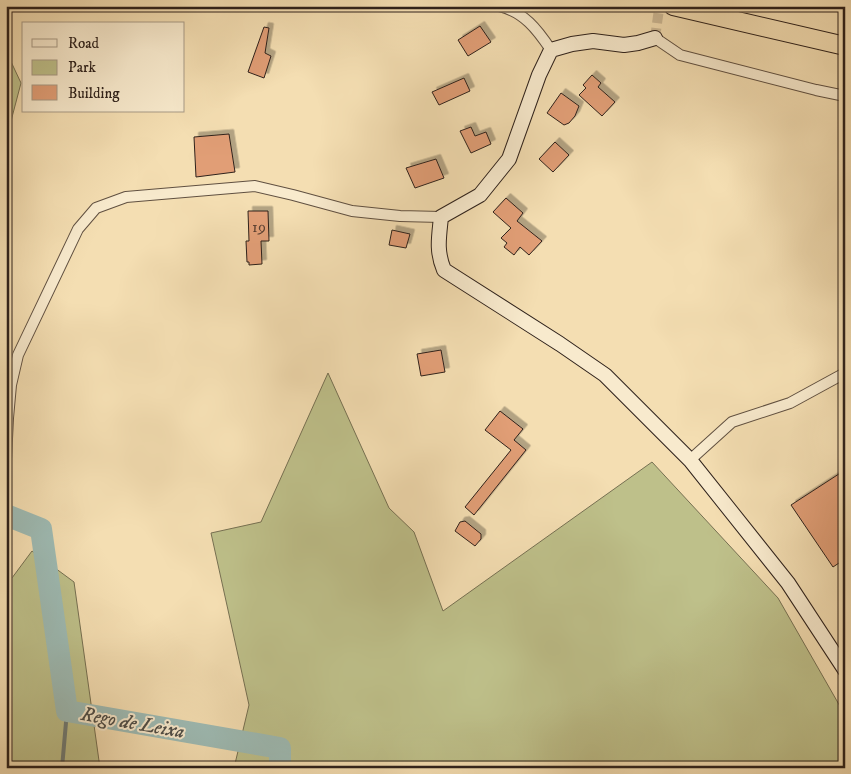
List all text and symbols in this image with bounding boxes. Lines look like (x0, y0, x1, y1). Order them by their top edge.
legend (22, 22, 185, 112)
text: Road (68, 34, 100, 53)
text: Park (68, 58, 97, 77)
text: Building (68, 84, 120, 103)
house number: 19 (252, 217, 266, 237)
water label: Rego de Leixa (78, 702, 186, 745)

